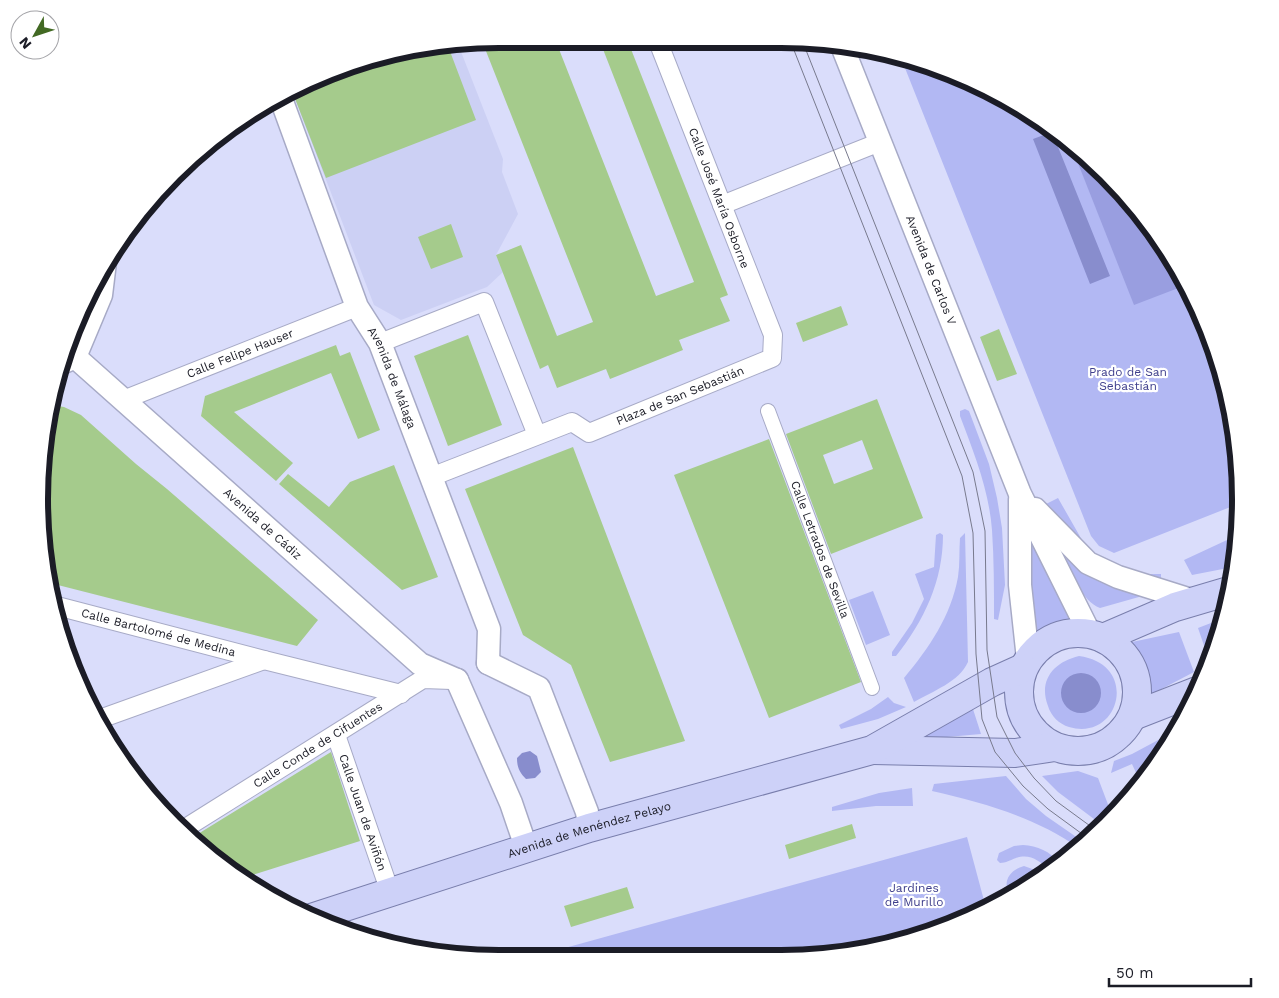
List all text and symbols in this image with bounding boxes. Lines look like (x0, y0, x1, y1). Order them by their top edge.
north arrow (10, 10, 60, 60)
text: N (16, 34, 35, 52)
street label: Calle José María Osborne (686, 126, 752, 270)
street label: Avenida de Carlos V (903, 213, 959, 327)
street label: Avenida de Málaga (365, 324, 419, 431)
street label: Calle Felipe Hauser (185, 326, 296, 381)
street label: Plaza de San Sebastián (614, 363, 746, 428)
park label: Prado de San Sebastián (1089, 365, 1167, 393)
street label: Calle Letrados de Sevilla (788, 479, 852, 620)
street label: Avenida de Cádiz (220, 485, 305, 562)
street label: Calle Bartolomé de Medina (80, 606, 237, 659)
street label: Calle Conde de Cifuentes (251, 699, 385, 791)
street label: Calle Juan de Aviñón (336, 752, 389, 873)
street label: Avenida de Menéndez Pelayo (506, 799, 672, 861)
park label: Jardines de Murillo (885, 881, 943, 909)
scale bar (1109, 956, 1252, 988)
text: 50 m (1116, 964, 1153, 982)

